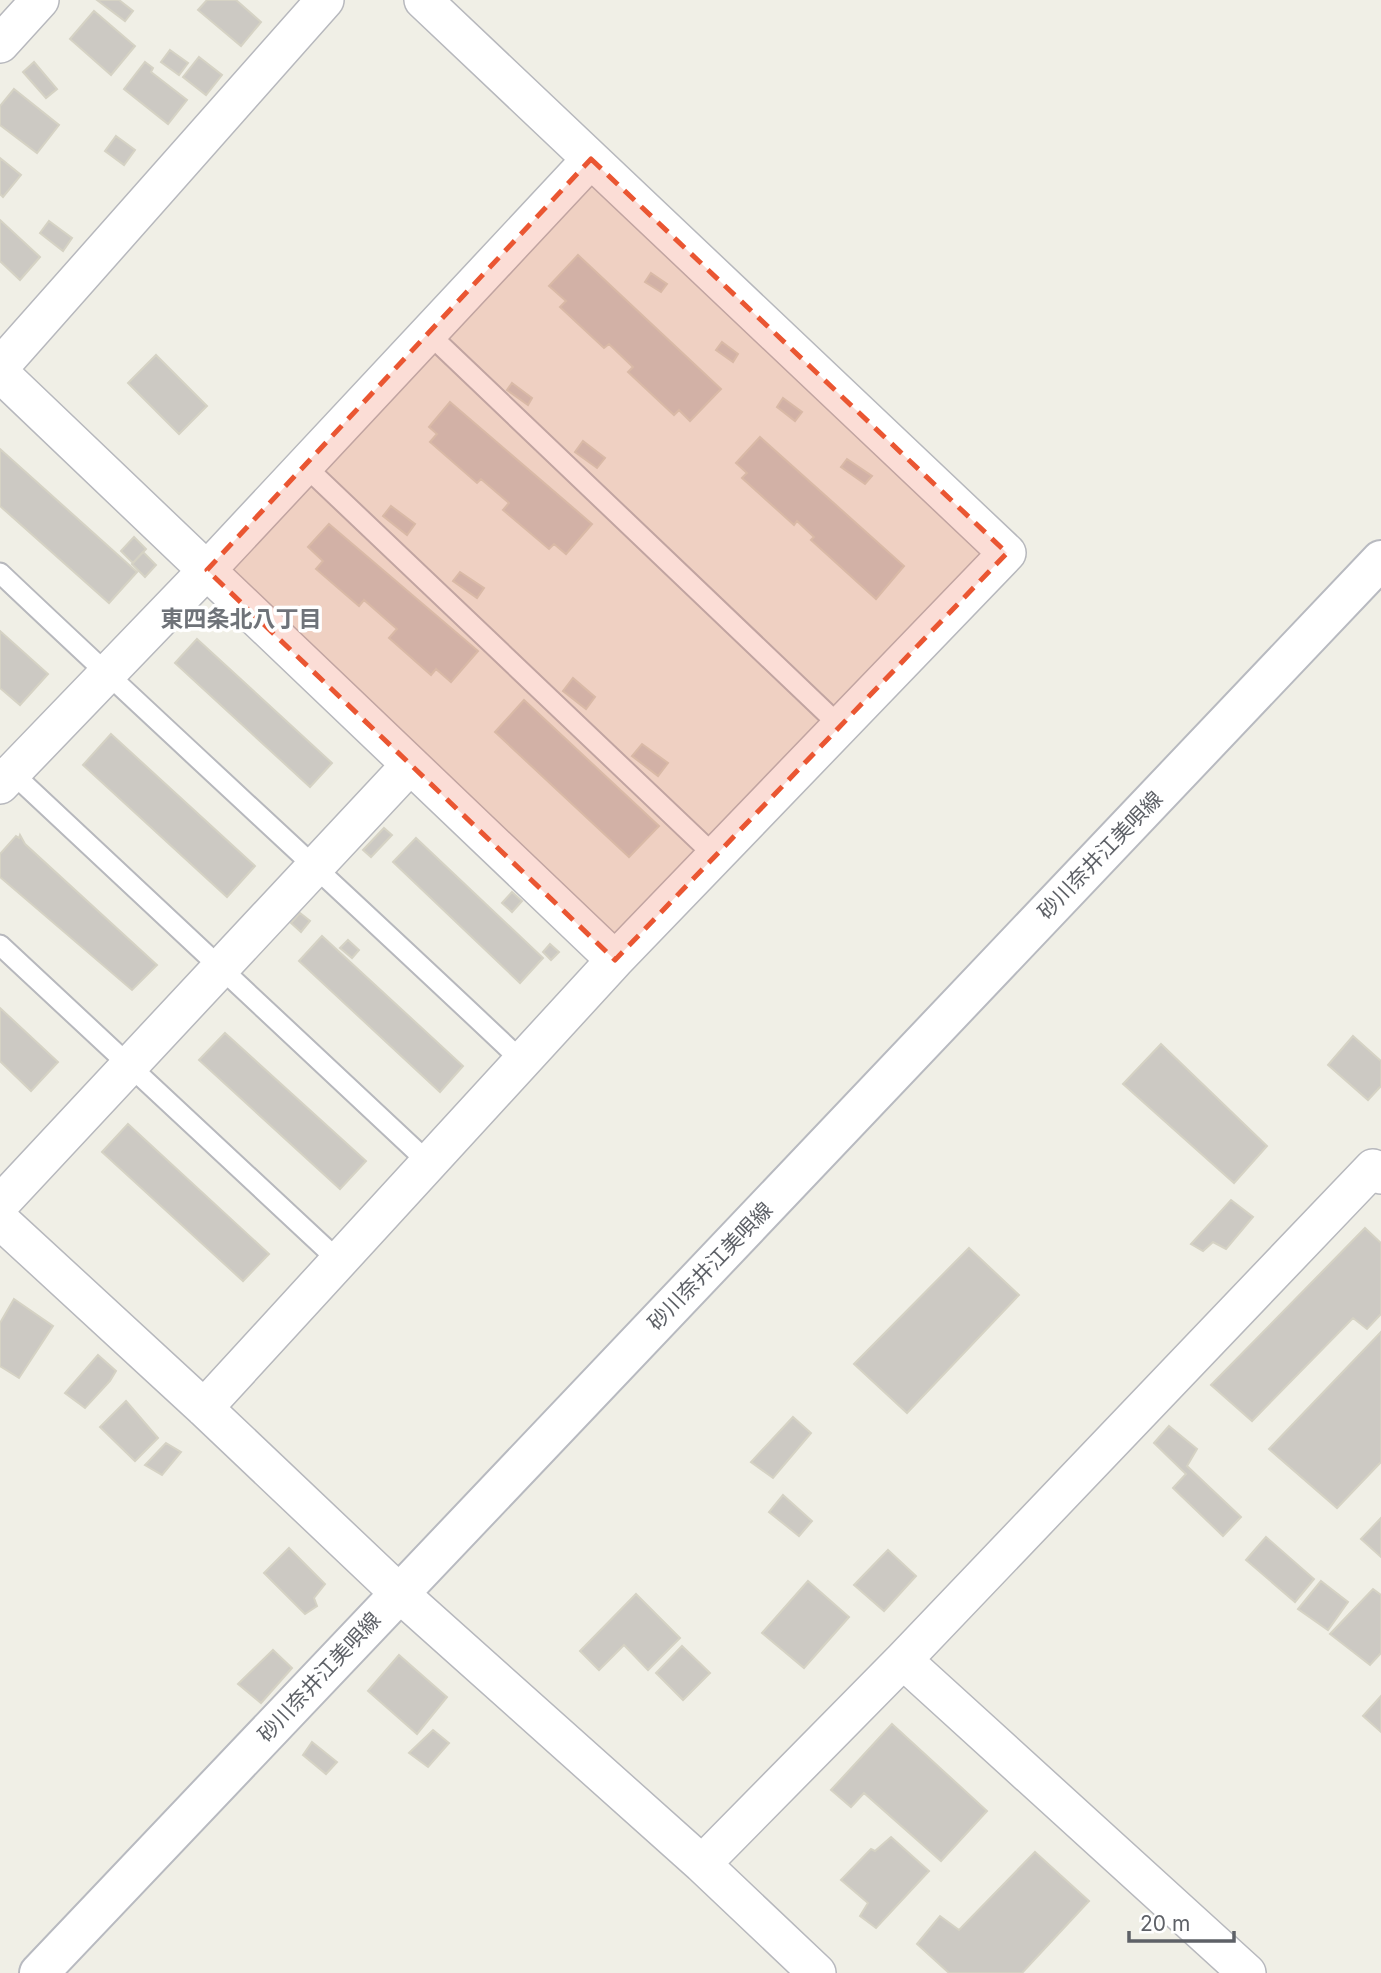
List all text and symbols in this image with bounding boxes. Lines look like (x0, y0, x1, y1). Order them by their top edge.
district label: 東四条北八丁目 (161, 605, 322, 633)
street label: 砂川奈井江美唄線 (1033, 786, 1167, 924)
street label: 砂川奈井江美唄線 (643, 1197, 777, 1335)
street label: 砂川奈井江美唄線 (253, 1607, 385, 1747)
scale bar (1129, 1899, 1234, 1943)
text: 20 m (1140, 1911, 1190, 1936)

